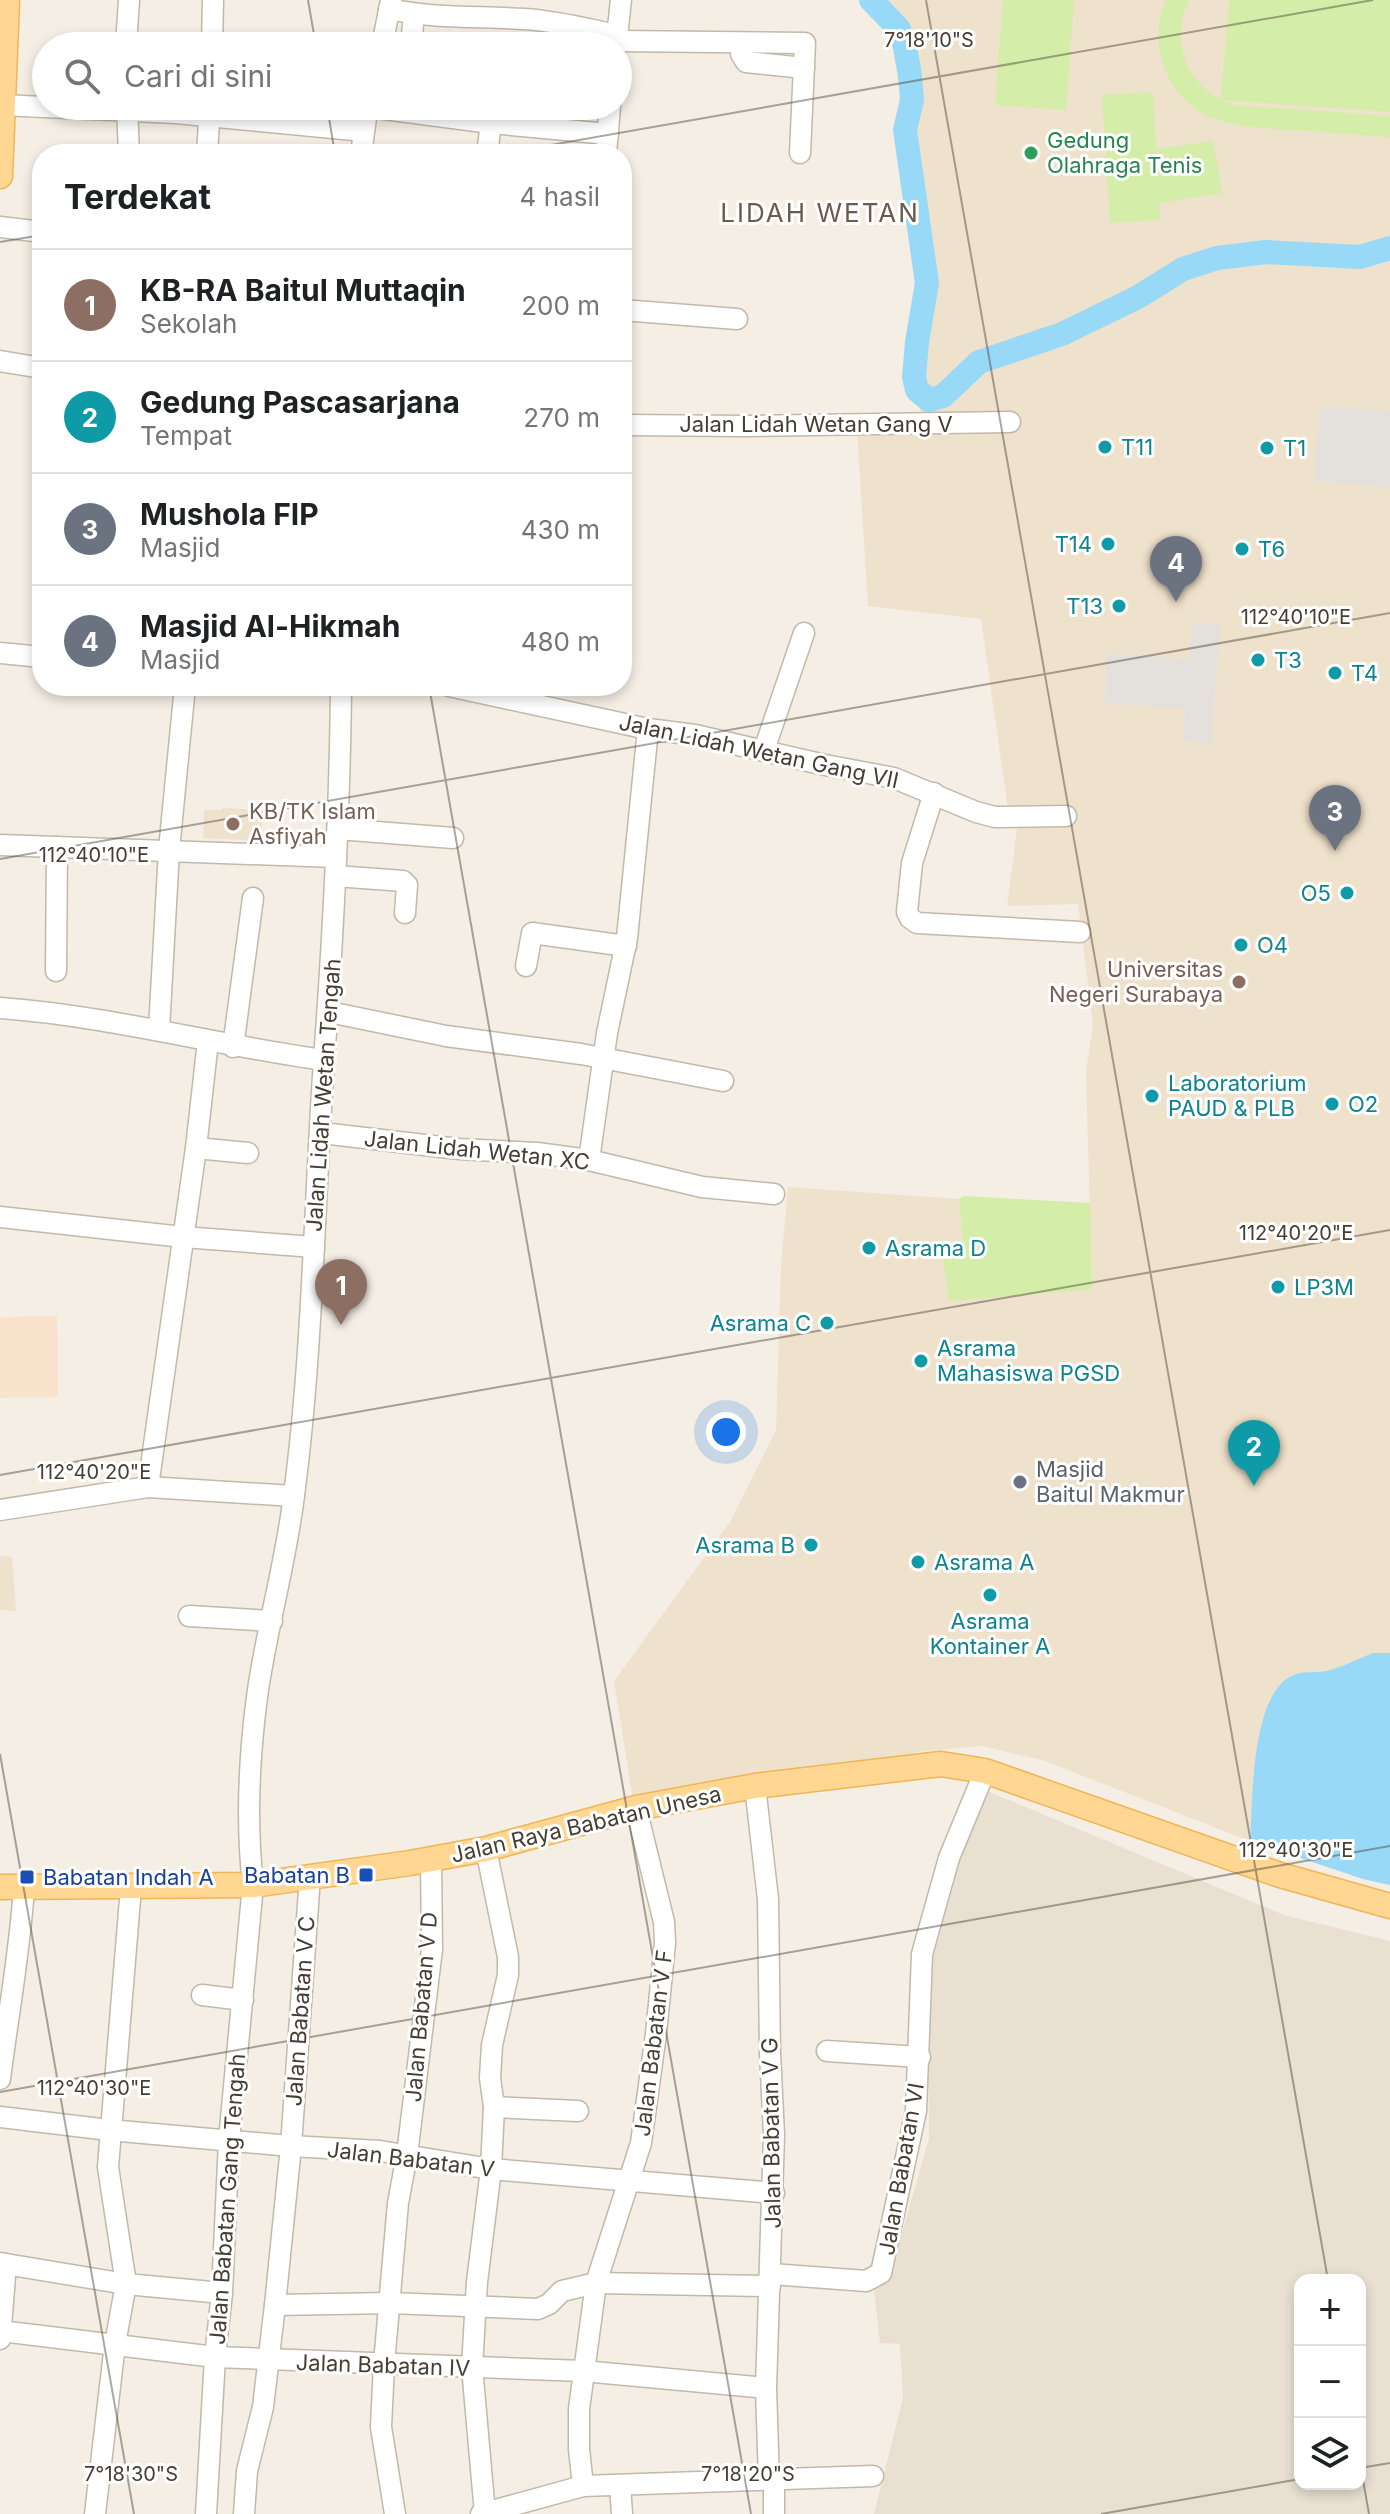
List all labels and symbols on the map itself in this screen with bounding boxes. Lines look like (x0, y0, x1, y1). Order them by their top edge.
text: 7°18'10"S (884, 28, 974, 52)
place label: Gedung Olahraga Tenis (1047, 127, 1202, 178)
marker: Gedung Olahraga Tenis (1022, 144, 1040, 162)
district label: LIDAH WETAN (720, 197, 920, 228)
street label: Jalan Lidah Wetan Gang V (679, 411, 953, 437)
place label: T11 (1121, 434, 1153, 460)
place label: T1 (1283, 435, 1306, 461)
marker: T11 (1096, 438, 1114, 456)
marker: T1 (1258, 439, 1276, 457)
place label: T14 (1055, 531, 1092, 557)
marker: T14 (1099, 535, 1117, 553)
pin: 4 (1150, 536, 1202, 602)
place label: T6 (1258, 536, 1285, 562)
marker: T6 (1233, 540, 1251, 558)
place label: T13 (1066, 593, 1103, 619)
marker: T13 (1110, 597, 1128, 615)
text: 112°40'10"E (1241, 605, 1351, 629)
place label: T3 (1274, 647, 1302, 673)
marker: T3 (1249, 651, 1267, 669)
place label: T4 (1351, 660, 1378, 686)
marker: T4 (1326, 664, 1344, 682)
street label: Jalan Lidah Wetan Gang VII (617, 709, 901, 793)
pin: 3 (1309, 785, 1361, 851)
place label: KB/TK Islam Asfiyah (249, 798, 376, 849)
marker: KB/TK Islam Asfiyah (224, 815, 242, 833)
text: 112°40'10"E (39, 843, 149, 867)
place label: O5 (1301, 880, 1331, 906)
marker: O5 (1338, 884, 1356, 902)
place label: O4 (1257, 932, 1288, 958)
marker: O4 (1232, 936, 1250, 954)
place label: Universitas Negeri Surabaya (1049, 956, 1223, 1007)
street label: Jalan Lidah Wetan Tengah (300, 957, 346, 1233)
marker: Universitas Negeri Surabaya (1230, 973, 1248, 991)
place label: Laboratorium PAUD & PLB (1168, 1070, 1307, 1121)
marker: Laboratorium PAUD & PLB (1143, 1087, 1161, 1105)
place label: O2 (1348, 1091, 1378, 1117)
marker: O2 (1323, 1095, 1341, 1113)
street label: Jalan Lidah Wetan XC (363, 1125, 591, 1175)
text: 112°40'20"E (1239, 1221, 1353, 1245)
place label: Asrama D (885, 1235, 986, 1261)
marker: Asrama D (860, 1239, 878, 1257)
pin: 1 (315, 1259, 367, 1325)
place label: LP3M (1294, 1274, 1354, 1300)
marker: LP3M (1269, 1278, 1287, 1296)
place label: Asrama C (710, 1310, 811, 1336)
marker: Asrama C (818, 1314, 836, 1332)
place label: Asrama Mahasiswa PGSD (937, 1335, 1120, 1386)
marker: Asrama Mahasiswa PGSD (912, 1352, 930, 1370)
your location (706, 1412, 746, 1452)
pin: 2 (1228, 1420, 1280, 1486)
place label: Masjid Baitul Makmur (1036, 1456, 1185, 1507)
text: 112°40'20"E (37, 1460, 151, 1484)
marker: Masjid Baitul Makmur (1011, 1473, 1029, 1491)
place label: Asrama B (695, 1532, 795, 1558)
marker: Asrama B (802, 1536, 820, 1554)
place label: Asrama A (934, 1549, 1034, 1575)
marker: Asrama A (909, 1553, 927, 1571)
marker: Asrama Kontainer A (981, 1586, 999, 1604)
place label: Asrama Kontainer A (930, 1608, 1050, 1659)
street label: Jalan Raya Babatan Unesa (448, 1780, 724, 1868)
text: 112°40'30"E (1239, 1838, 1353, 1862)
place label: Babatan B (244, 1862, 350, 1888)
place label: Babatan Indah A (43, 1864, 214, 1890)
marker: Babatan B (357, 1866, 375, 1884)
marker: Babatan Indah A (18, 1868, 36, 1886)
street label: Jalan Babatan V D (400, 1911, 442, 2103)
street label: Jalan Babatan V C (280, 1915, 320, 2107)
street label: Jalan Babatan V F (629, 1948, 677, 2138)
street label: Jalan Babatan V G (756, 2037, 786, 2229)
street label: Jalan Babatan Gang Tengah (204, 2052, 250, 2346)
text: 112°40'30"E (37, 2076, 151, 2100)
street label: Jalan Babatan VI (873, 2081, 929, 2257)
street label: Jalan Babatan V (326, 2136, 496, 2182)
street label: Jalan Babatan IV (295, 2349, 471, 2381)
text: 7°18'30"S (84, 2462, 178, 2486)
text: 7°18'20"S (701, 2462, 795, 2486)

